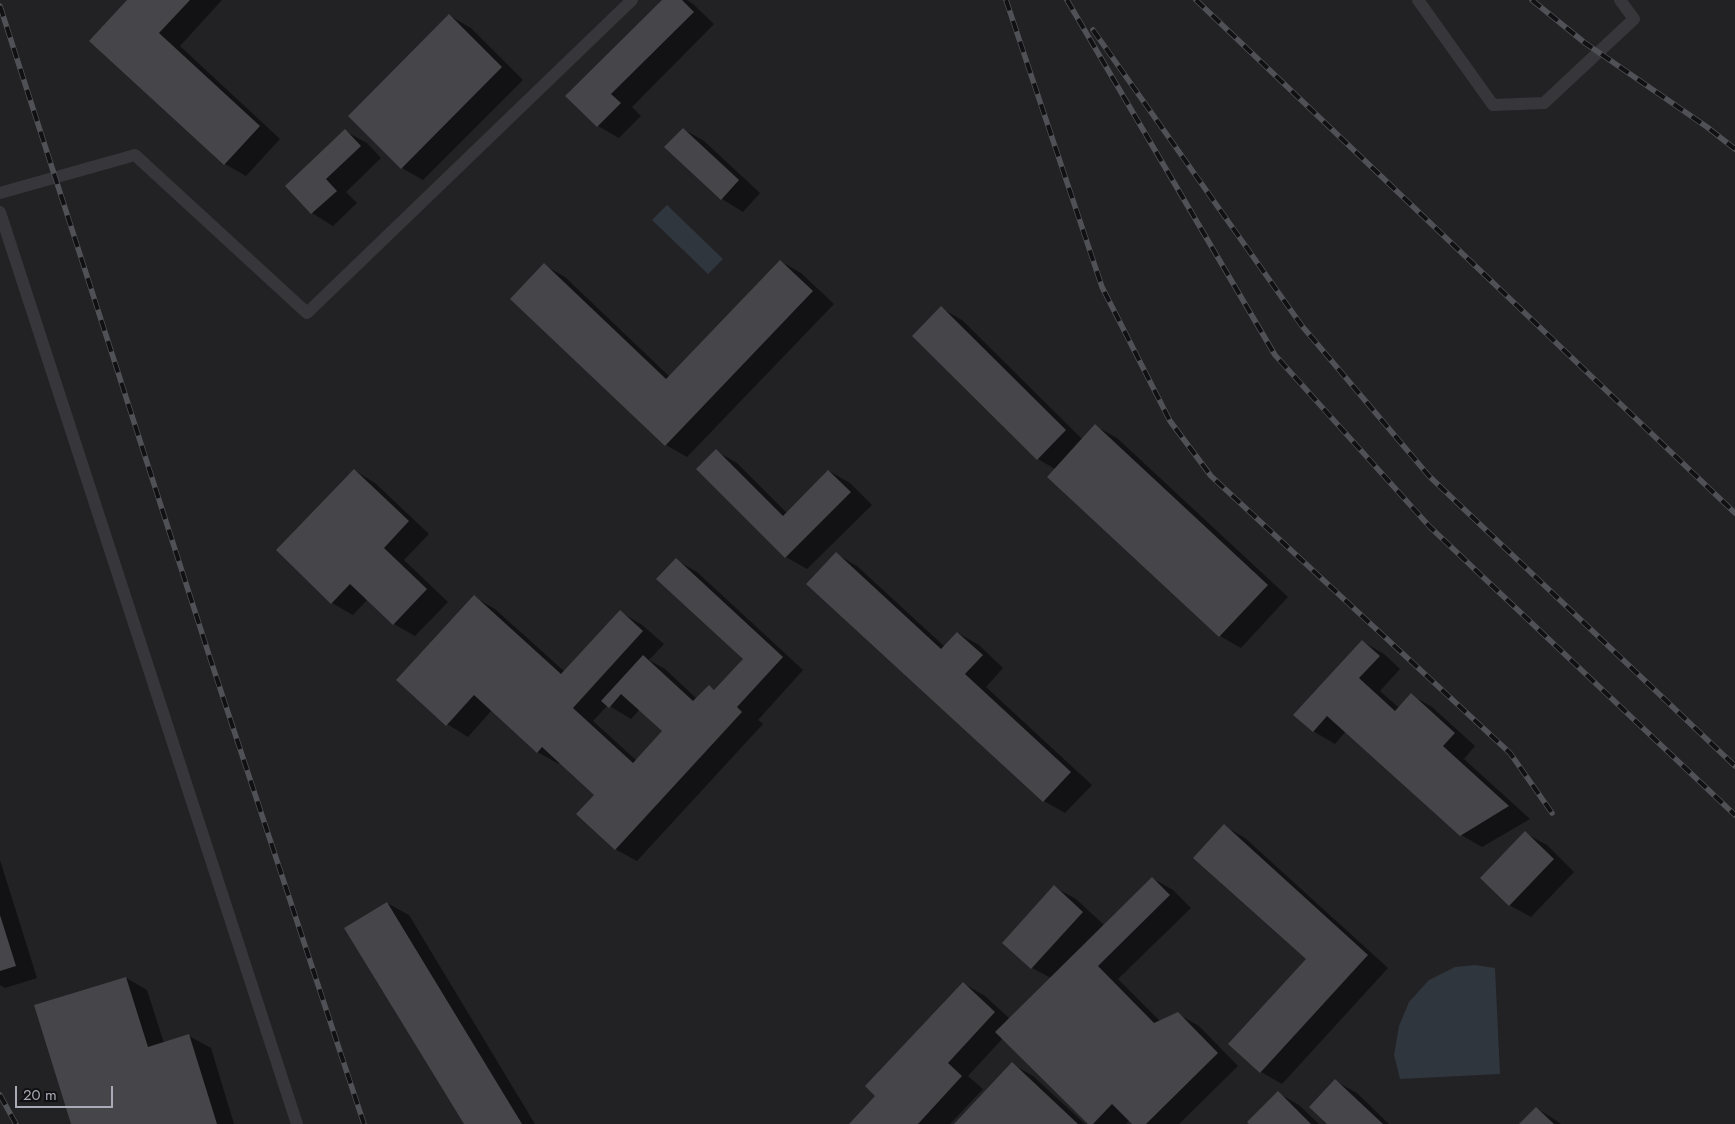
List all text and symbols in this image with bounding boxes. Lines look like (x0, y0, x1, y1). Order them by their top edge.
scale bar (18, 1076, 115, 1108)
text: 20 m (23, 1084, 57, 1106)

